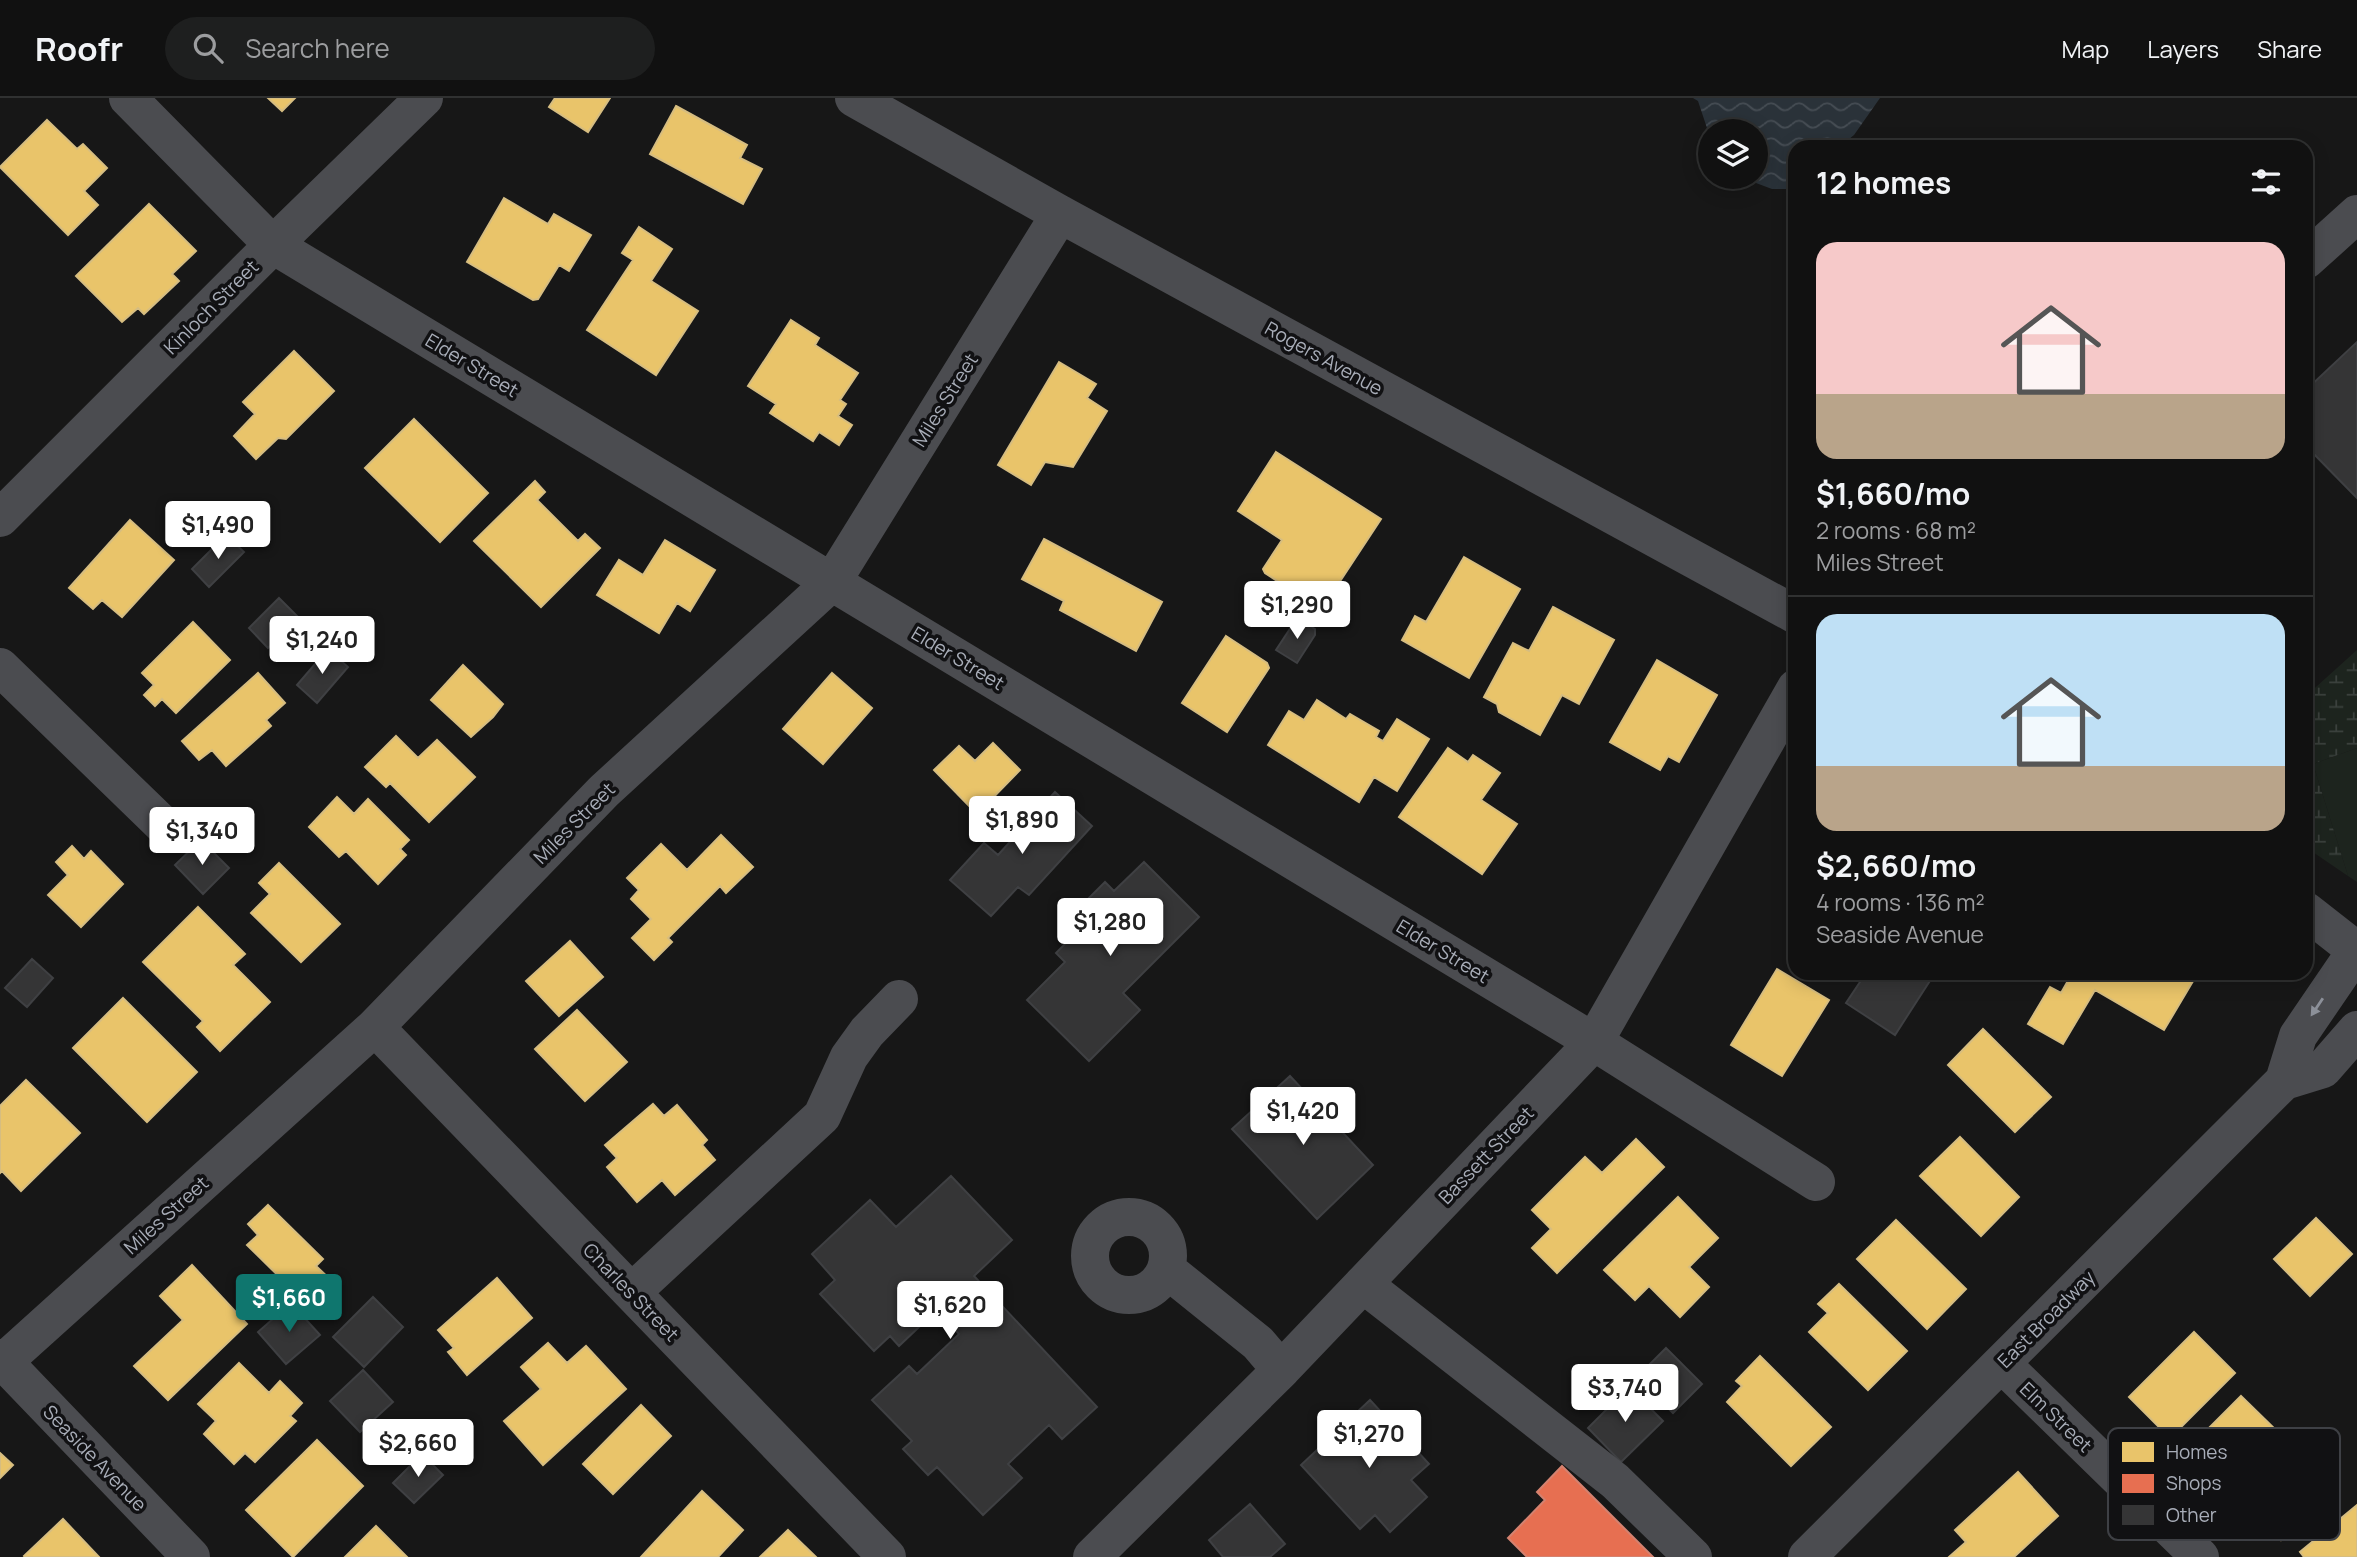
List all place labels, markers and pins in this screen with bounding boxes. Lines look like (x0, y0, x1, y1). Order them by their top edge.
pin: $1,490 (161, 502, 275, 561)
pin: $1,290 (1240, 582, 1354, 641)
pin: $1,240 (265, 616, 379, 676)
pin: $1,890 (965, 796, 1079, 856)
pin: $1,340 (145, 808, 259, 867)
pin: $1,280 (1053, 898, 1167, 958)
pin: $1,420 (1246, 1088, 1360, 1147)
pin: $1,660 (232, 1274, 346, 1334)
pin: $1,620 (893, 1282, 1007, 1341)
pin: $3,740 (1568, 1364, 1682, 1424)
pin: $1,270 (1312, 1410, 1426, 1470)
pin: $2,660 (361, 1420, 475, 1479)

